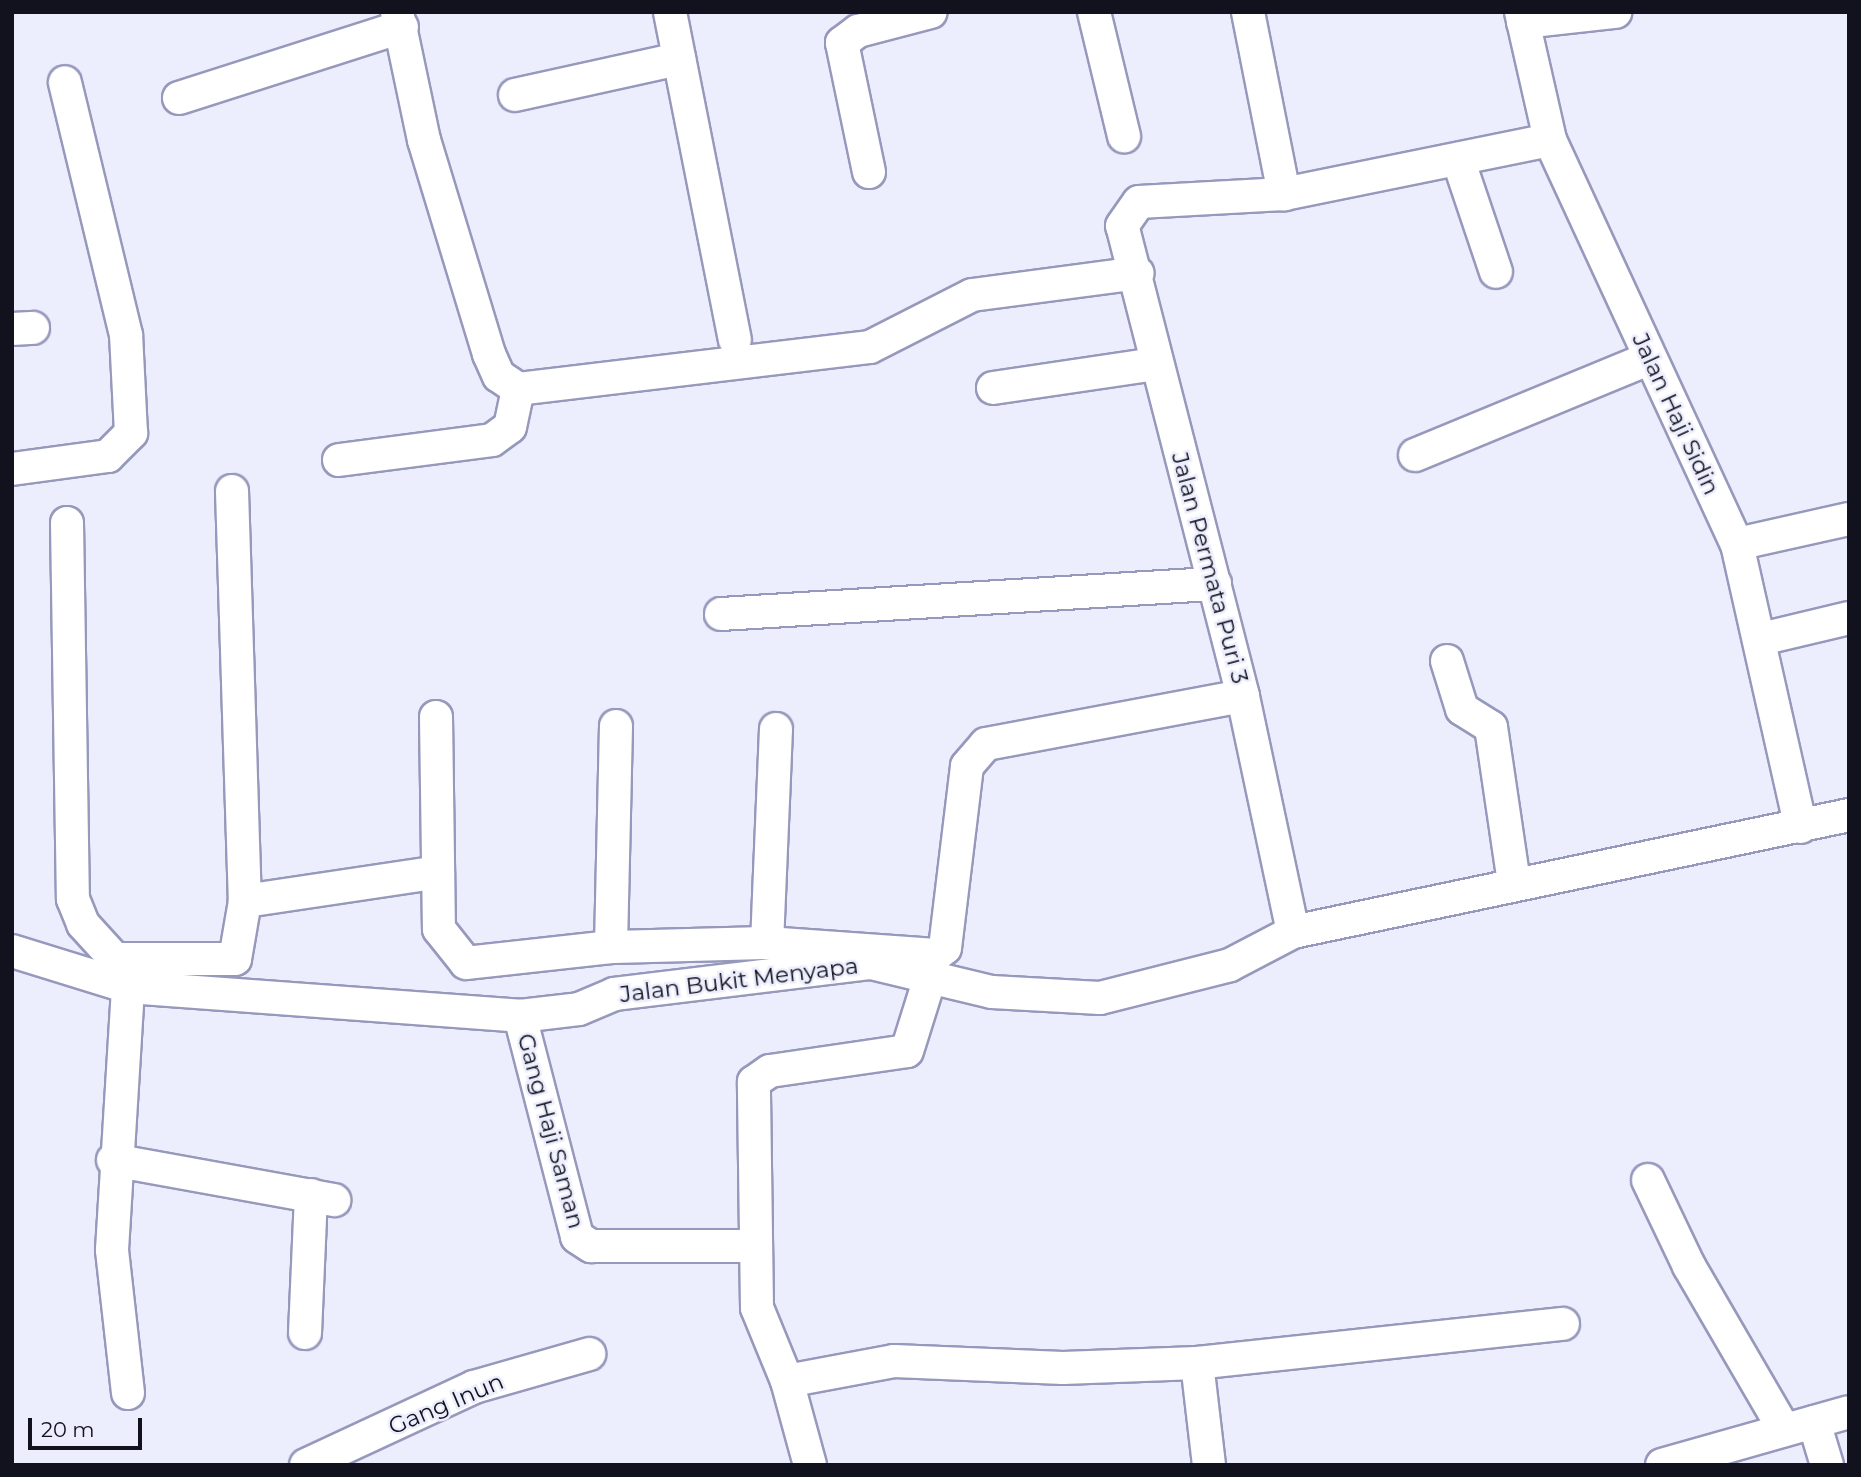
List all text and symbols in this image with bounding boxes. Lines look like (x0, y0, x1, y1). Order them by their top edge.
street label: Jalan Haji Sidin (1627, 329, 1725, 499)
street label: Jalan Permata Puri 3 (1166, 449, 1254, 687)
street label: Jalan Bukit Menyapa (618, 952, 860, 1008)
street label: Gang Haji Saman (512, 1030, 590, 1232)
street label: Gang Inun (384, 1367, 508, 1441)
scale bar (32, 1404, 145, 1448)
text: 20 m (41, 1417, 95, 1442)

